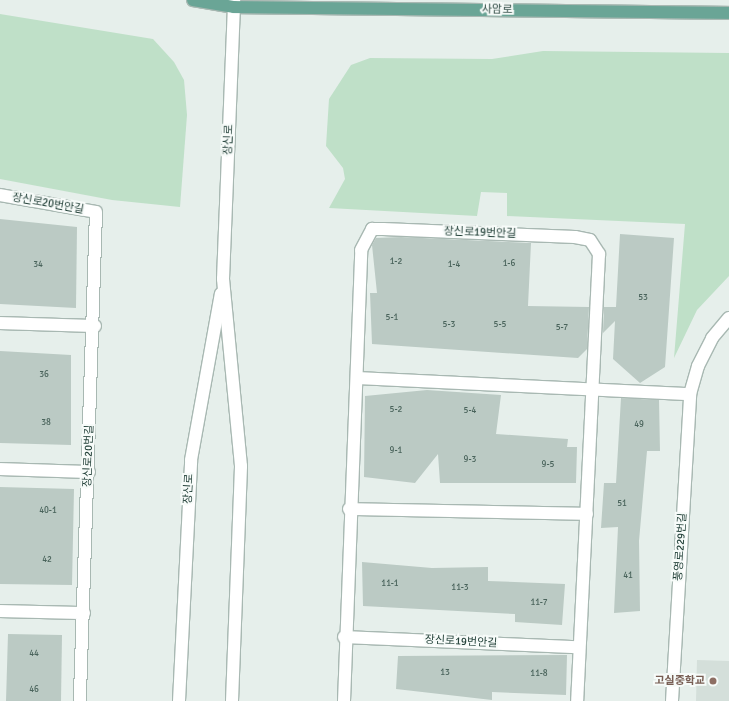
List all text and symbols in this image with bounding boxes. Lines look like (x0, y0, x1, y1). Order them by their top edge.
street label: 사암로 (482, 3, 512, 17)
street label: 장신로 (222, 125, 236, 155)
street label: 장신로20번안길 (11, 191, 85, 217)
street label: 장신로19번안길 (443, 225, 517, 241)
house number: 1-2 (390, 257, 402, 267)
house number: 1-6 (503, 259, 515, 269)
house number: 34 (33, 260, 43, 270)
house number: 1-4 (448, 260, 460, 270)
house number: 53 (638, 293, 648, 303)
house number: 5-1 (386, 313, 398, 323)
house number: 5-3 (443, 320, 455, 330)
house number: 5-5 (494, 320, 506, 330)
house number: 5-7 (556, 323, 568, 333)
house number: 36 (39, 370, 49, 380)
house number: 5-2 (390, 405, 402, 415)
house number: 5-4 (464, 406, 476, 416)
house number: 38 (41, 418, 51, 428)
house number: 49 (634, 420, 644, 430)
street label: 장신로20번길 (81, 425, 97, 487)
house number: 9-1 (390, 446, 402, 456)
house number: 9-3 (464, 455, 476, 465)
house number: 9-5 (542, 460, 554, 470)
street label: 장신로 (182, 473, 196, 505)
house number: 51 (617, 499, 627, 509)
house number: 40-1 (39, 506, 57, 516)
street label: 풍영로229번길 (672, 512, 690, 582)
house number: 42 (42, 555, 52, 565)
house number: 41 (623, 571, 633, 581)
house number: 11-1 (381, 579, 399, 589)
house number: 11-3 (451, 583, 469, 593)
house number: 11-7 (531, 598, 547, 608)
street label: 장신로19번안길 (424, 634, 498, 650)
house number: 44 (29, 649, 39, 659)
house number: 13 (440, 668, 450, 678)
house number: 11-8 (530, 669, 548, 679)
place label: 고실중학교 (654, 674, 705, 688)
marker: 고실중학교 (708, 676, 718, 686)
house number: 46 (29, 685, 39, 695)

